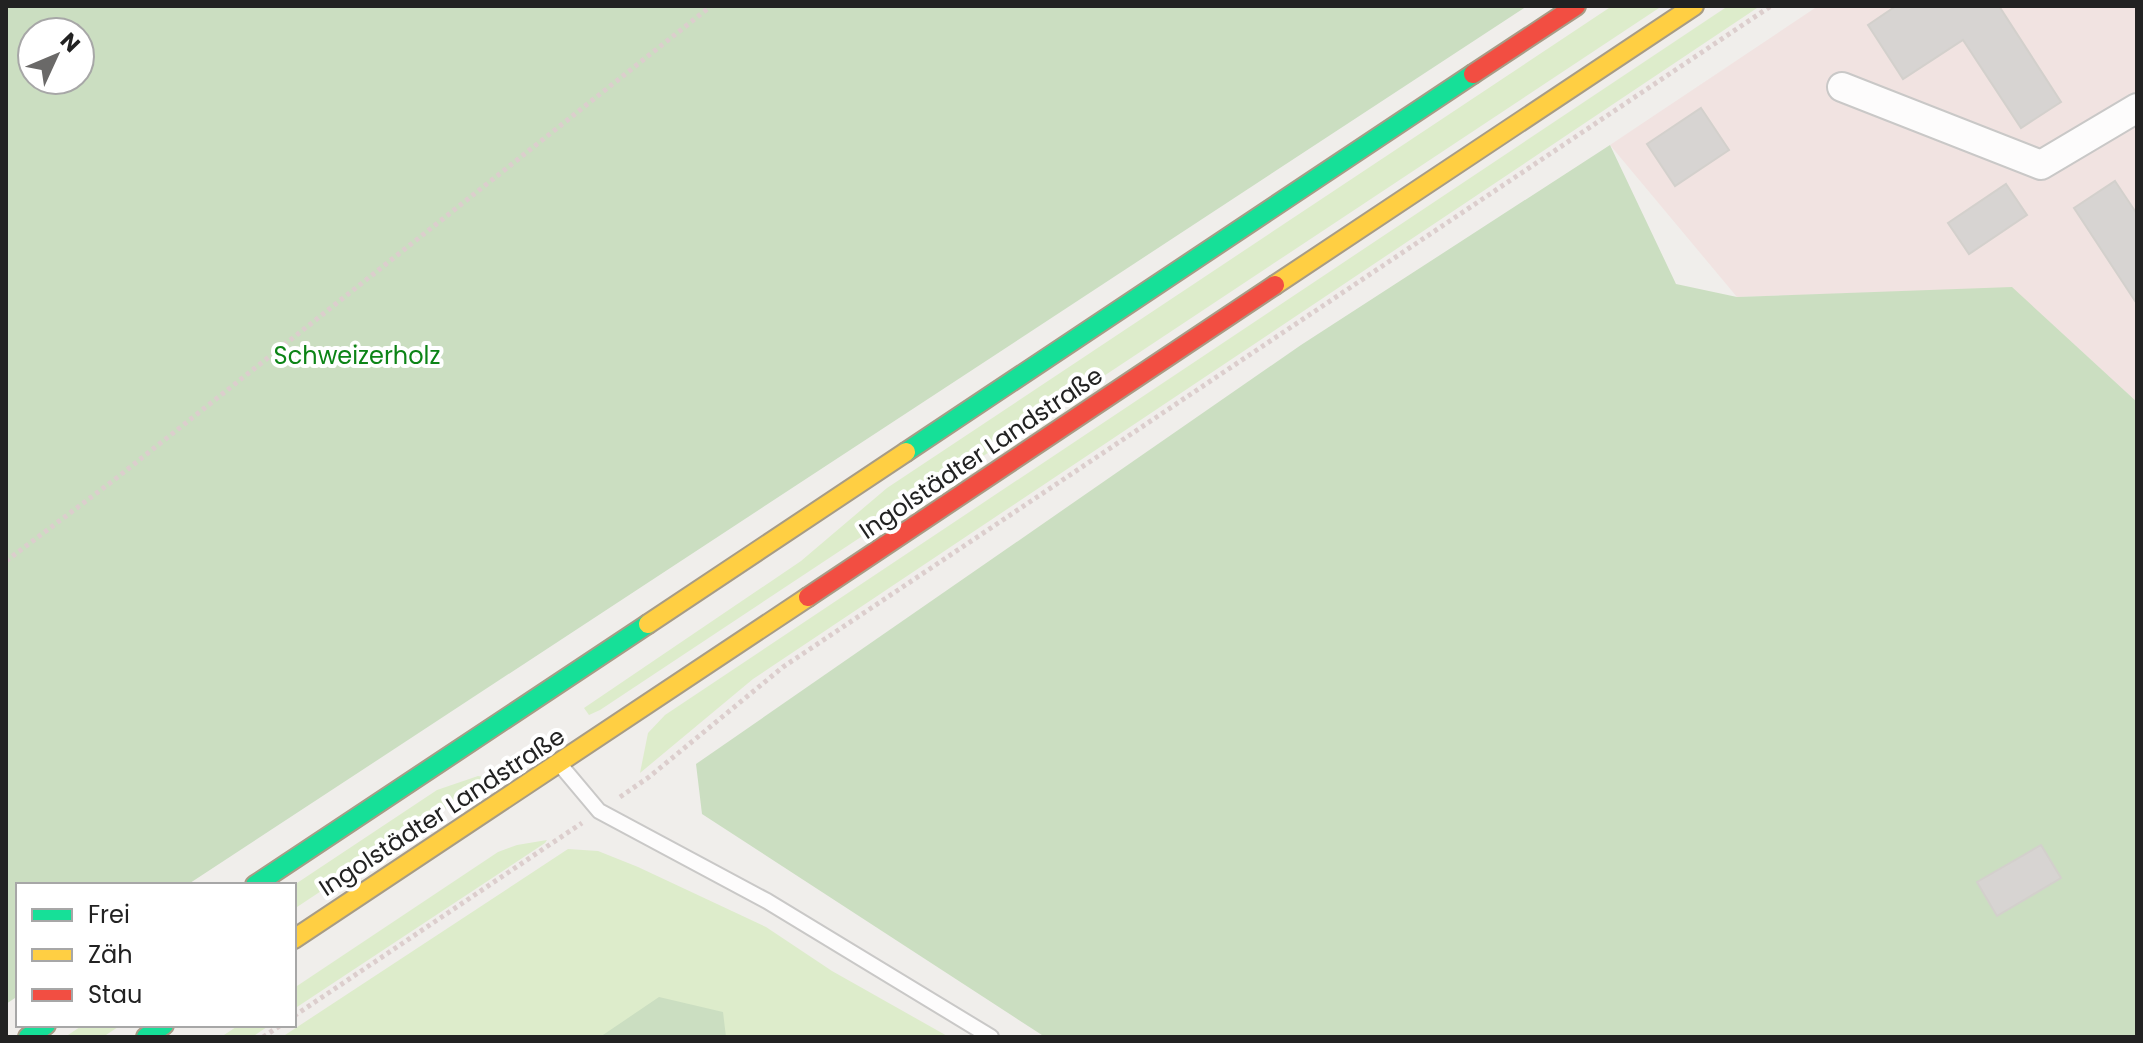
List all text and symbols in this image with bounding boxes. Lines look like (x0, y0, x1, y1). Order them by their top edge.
north arrow (16, 16, 96, 96)
text: N (53, 26, 87, 59)
park label: Schweizerholz (274, 339, 440, 372)
street label: Ingolstädter Landstraße (852, 359, 1109, 547)
street label: Ingolstädter Landstraße (312, 720, 571, 904)
legend (16, 883, 296, 1027)
text: Frei (88, 898, 130, 931)
text: Zäh (88, 938, 133, 971)
text: Stau (88, 978, 142, 1011)

